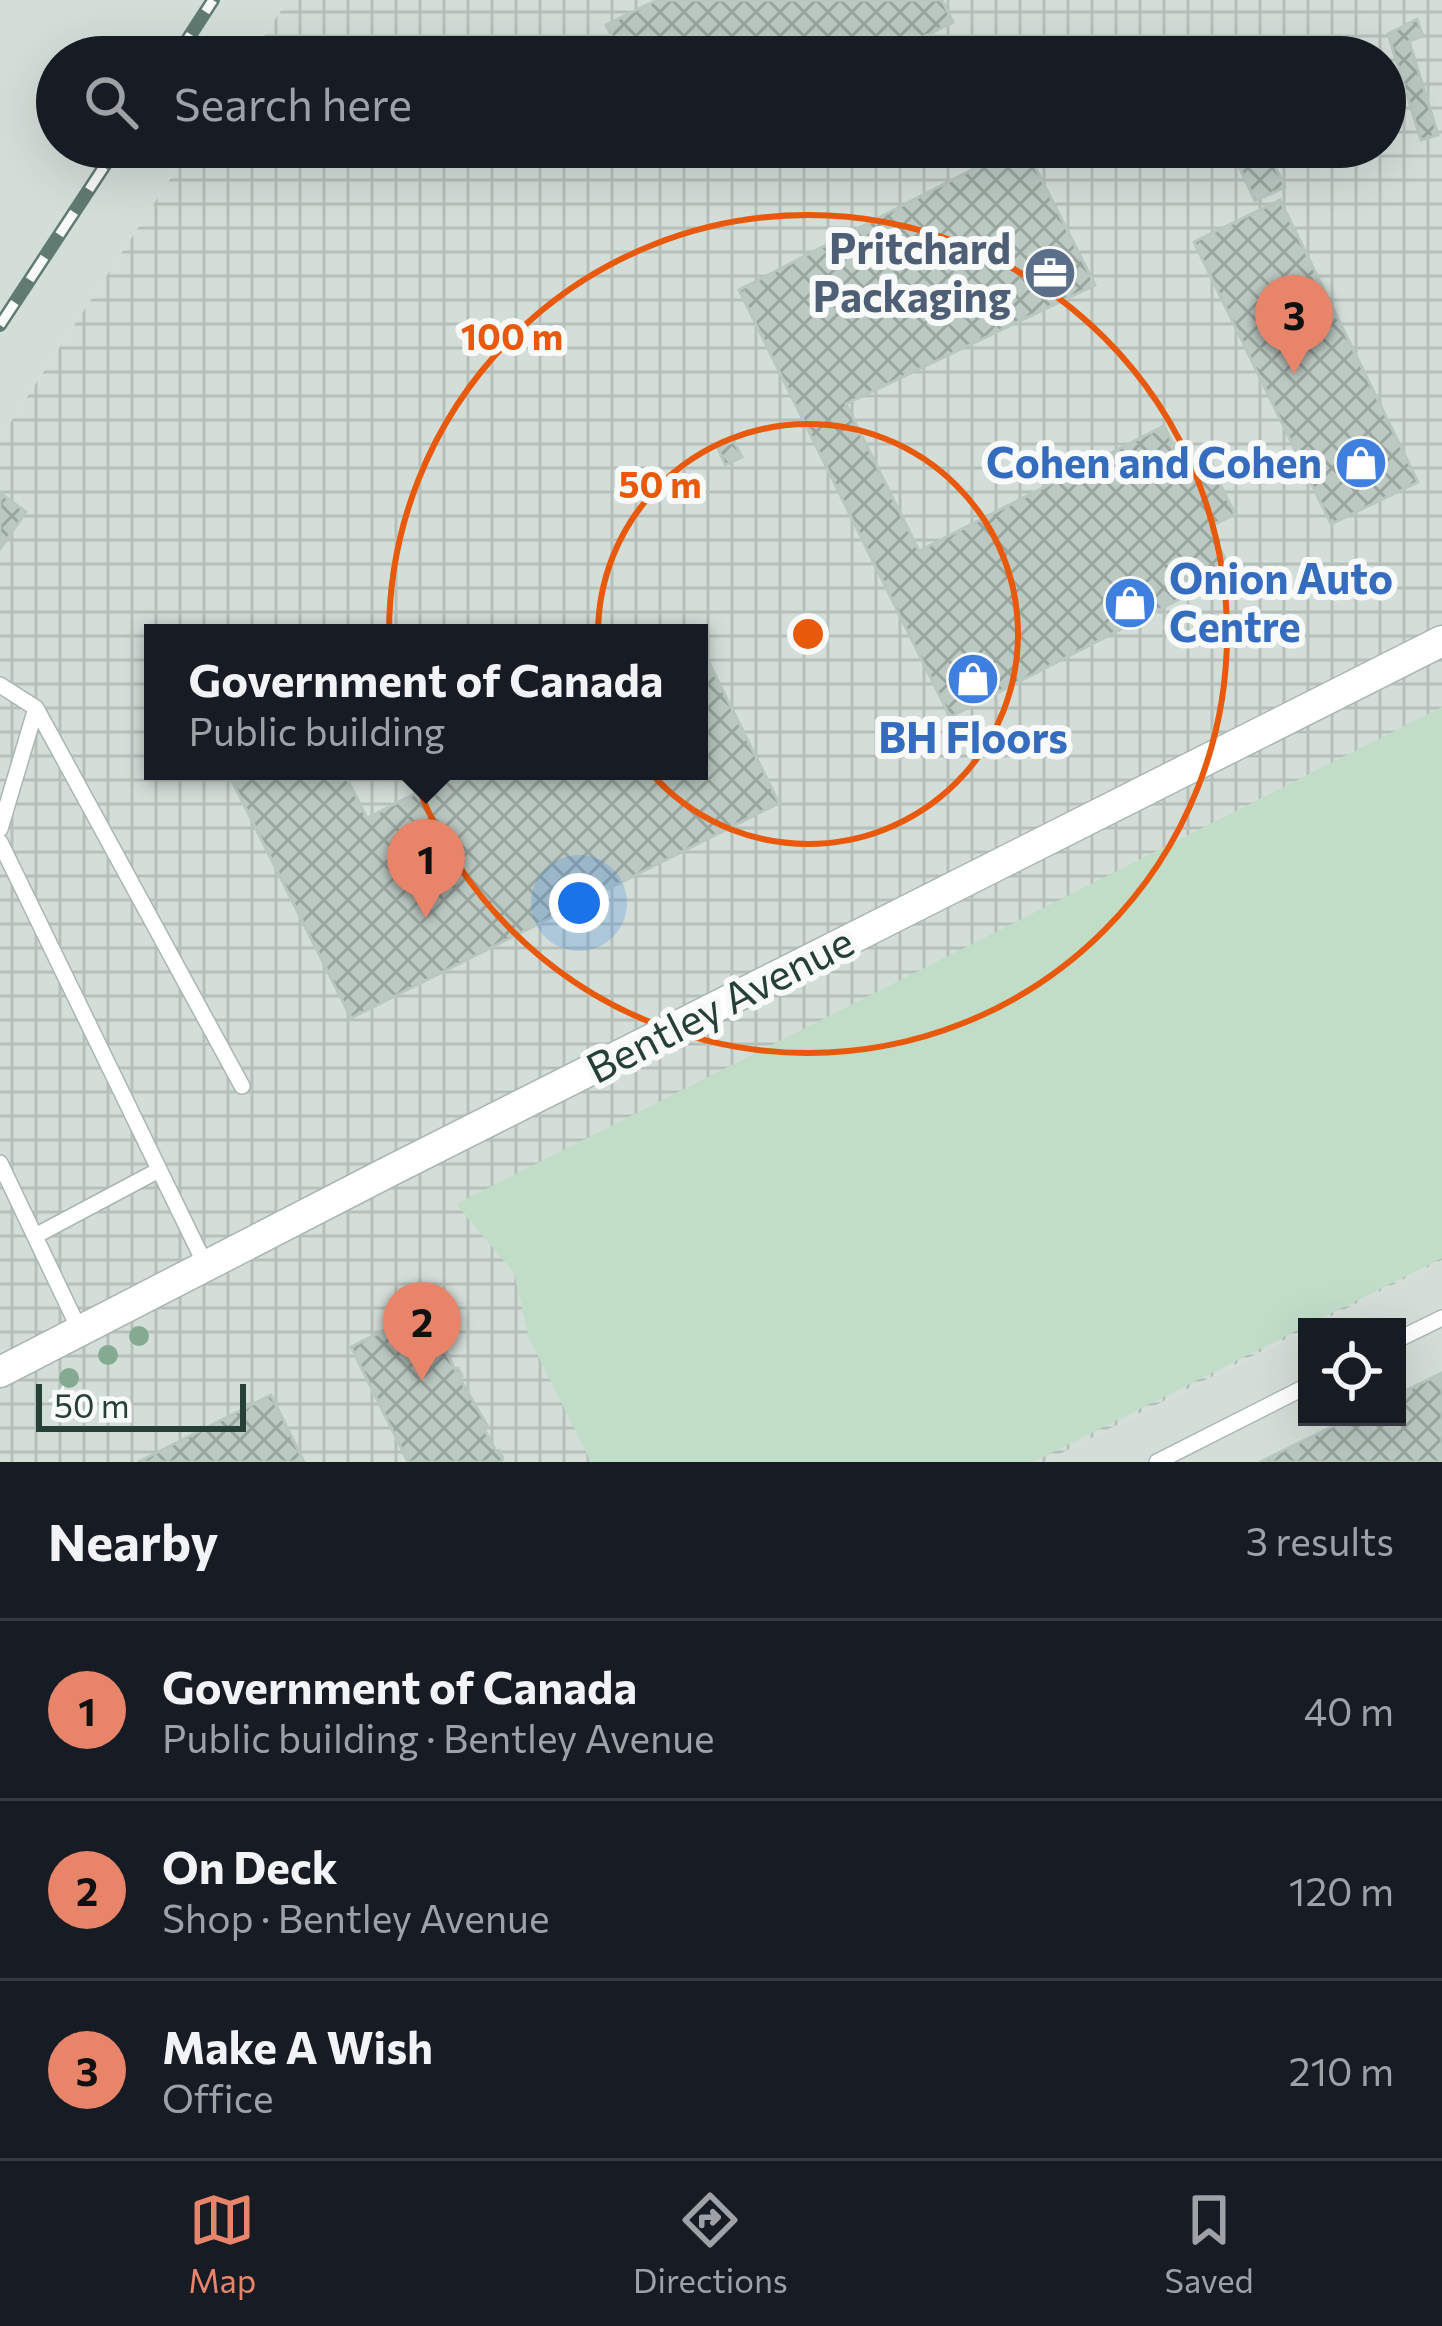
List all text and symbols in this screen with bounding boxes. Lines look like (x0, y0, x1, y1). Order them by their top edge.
search box (36, 36, 1406, 168)
icon: search (78, 69, 144, 135)
text: Search here (174, 75, 412, 130)
place label: Pritchard Packaging (813, 221, 1011, 321)
office icon: Pritchard Packaging (1022, 245, 1078, 301)
pin: 3 (1255, 275, 1333, 374)
text: 100 m (461, 313, 563, 357)
place label: Cohen and Cohen (986, 435, 1322, 487)
shop icon: Cohen and Cohen (1333, 435, 1389, 491)
text: 50 m (618, 461, 702, 505)
place label: Onion Auto Centre (1169, 551, 1393, 651)
shop icon: Onion Auto Centre (1102, 575, 1158, 631)
centre of rings (787, 613, 829, 655)
popup (144, 624, 708, 780)
text: Government of Canada (188, 651, 664, 706)
shop icon: BH Floors (945, 651, 1001, 707)
text: Public building (188, 706, 445, 754)
place label: BH Floors (878, 710, 1068, 762)
pin: 1 (387, 819, 465, 918)
your location (549, 873, 609, 933)
street label: Bentley Avenue (577, 914, 861, 1093)
pin: 2 (383, 1282, 461, 1381)
map controls (1298, 1318, 1406, 1426)
button: locate (1298, 1318, 1406, 1426)
scale bar (36, 1378, 246, 1431)
text: 50 m (54, 1384, 130, 1425)
text: Nearby (48, 1509, 218, 1572)
text: 3 results (1246, 1516, 1394, 1564)
text: Government of Canada (162, 1658, 637, 1713)
text: 1 (78, 1686, 96, 1734)
text: 40 m (1304, 1686, 1394, 1734)
text: Public building · Bentley Avenue (162, 1713, 715, 1761)
text: On Deck (162, 1838, 338, 1893)
text: 2 (76, 1866, 98, 1914)
text: 120 m (1289, 1866, 1394, 1914)
text: Shop · Bentley Avenue (162, 1893, 549, 1941)
text: Make A Wish (162, 2018, 433, 2073)
text: 3 (76, 2046, 98, 2094)
text: 210 m (1289, 2046, 1394, 2094)
text: Office (162, 2073, 274, 2121)
tab: Map (188, 2187, 256, 2300)
tab: Directions (633, 2187, 788, 2300)
tab: Saved (1165, 2187, 1254, 2300)

